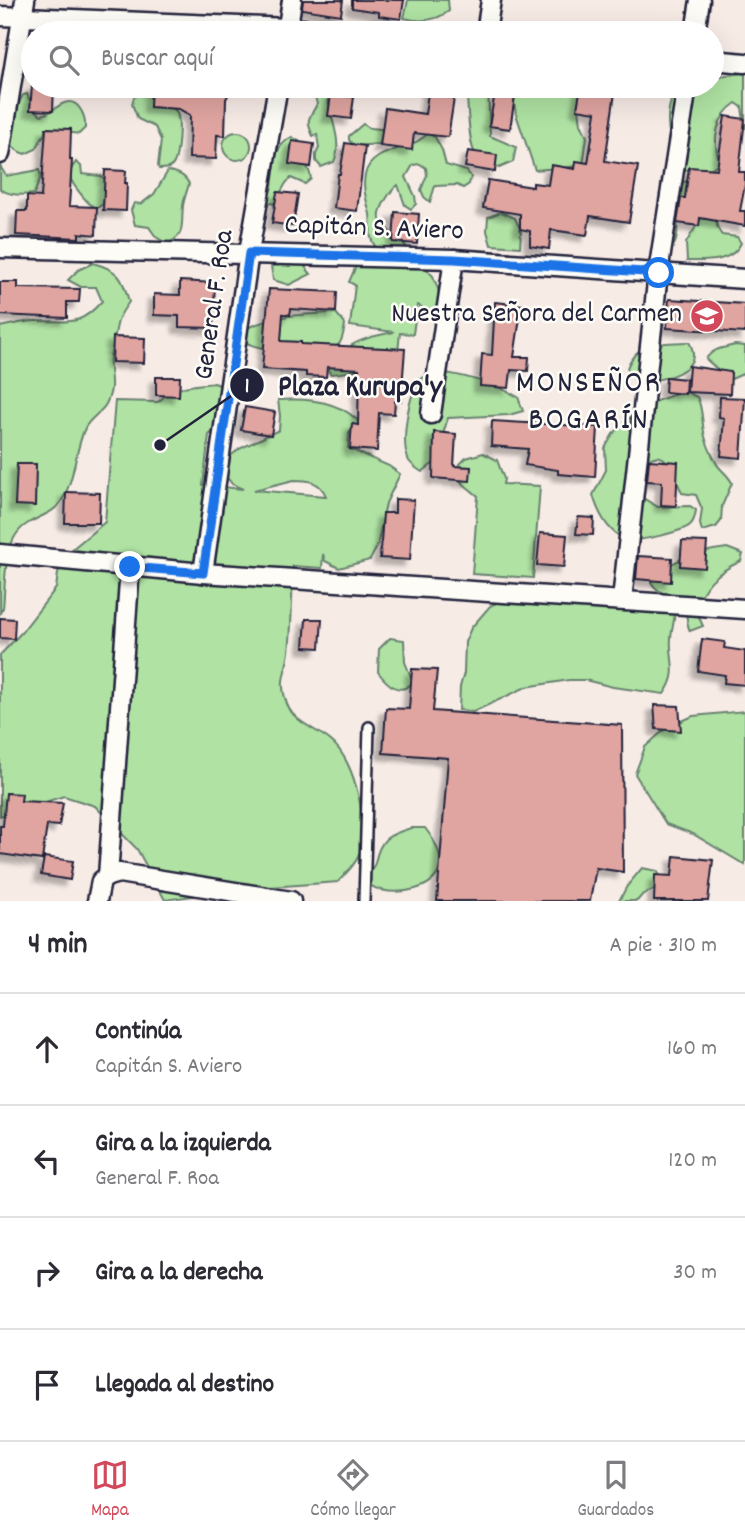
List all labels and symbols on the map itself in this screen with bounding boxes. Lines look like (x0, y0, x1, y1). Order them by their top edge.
street label: Capitán S. Aviero (284, 207, 464, 253)
street label: General F. Roa (186, 227, 246, 383)
route start (643, 257, 674, 288)
place label: Nuestra Señora del Carmen (391, 296, 682, 336)
school or university icon: Nuestra Señora del Carmen (688, 297, 726, 335)
callout: Plaza Kurupa'y (229, 359, 456, 410)
district label: MONSEÑOR BOGARÍN (516, 362, 662, 445)
text: Plaza Kurupa'y (278, 368, 444, 411)
text: 1 (245, 373, 249, 403)
route end (114, 551, 145, 582)

